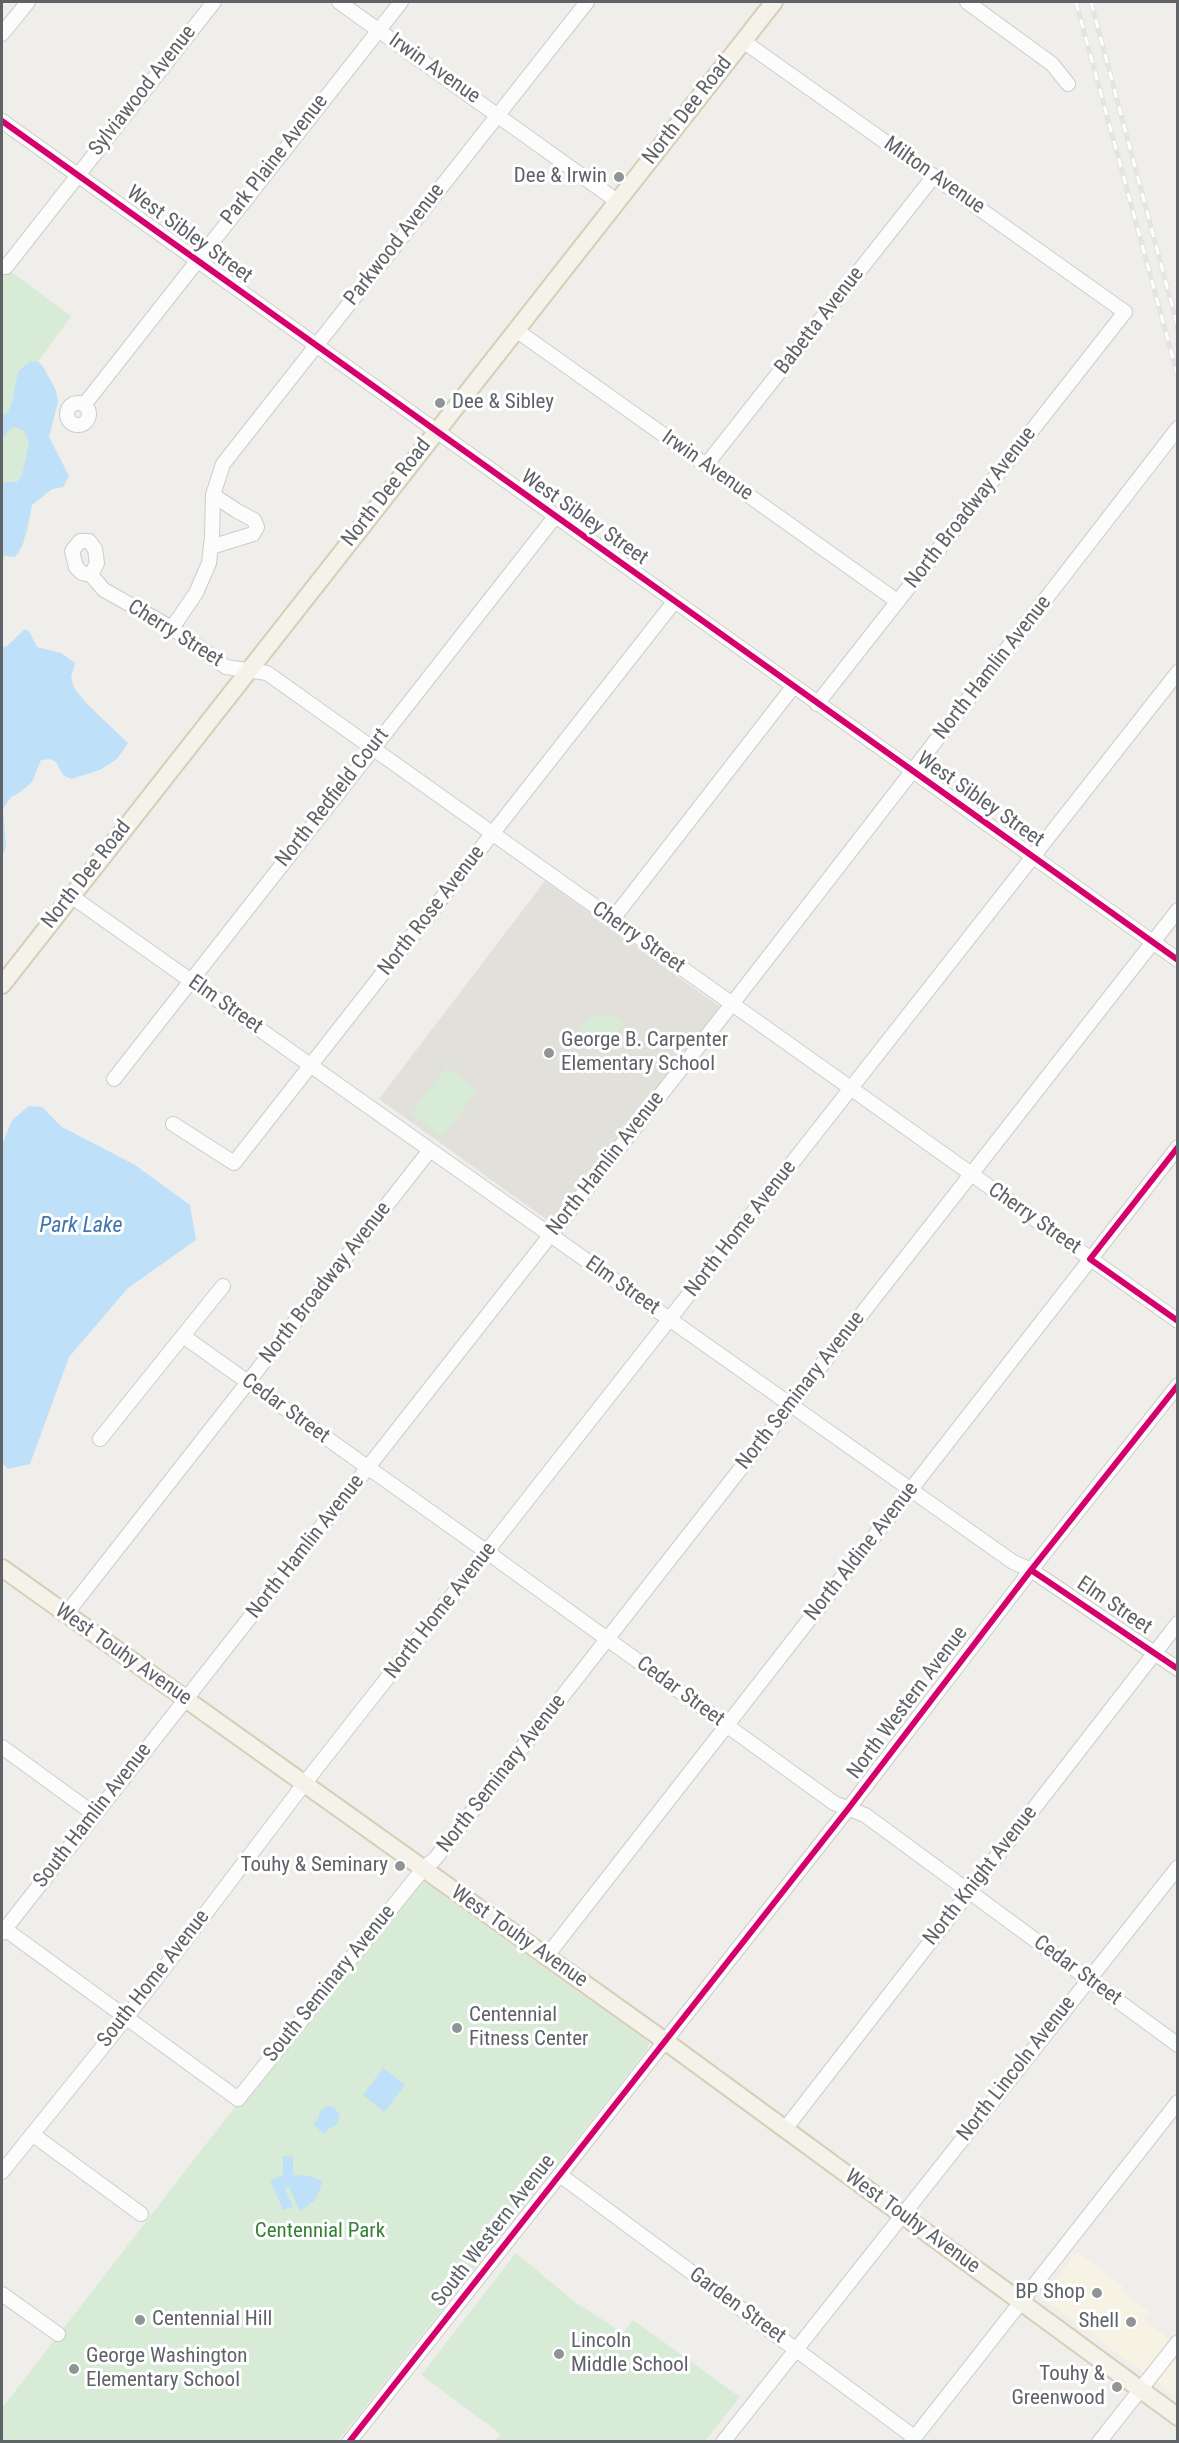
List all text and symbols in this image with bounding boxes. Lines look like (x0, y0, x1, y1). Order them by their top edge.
street label: Sylviawood Avenue (84, 21, 202, 161)
street label: Irwin Avenue (383, 28, 485, 110)
street label: North Dee Road (638, 52, 738, 170)
street label: Park Plaine Avenue (216, 90, 334, 230)
street label: Milton Avenue (879, 132, 989, 220)
place label: Dee & Irwin (514, 164, 607, 190)
marker: Dee & Irwin (612, 170, 626, 184)
street label: Parkwood Avenue (340, 179, 450, 311)
street label: West Sibley Street (121, 181, 257, 289)
street label: Babetta Avenue (770, 262, 870, 380)
place label: Dee & Sibley (452, 390, 554, 416)
marker: Dee & Sibley (433, 396, 447, 410)
street label: North Broadway Avenue (900, 422, 1042, 594)
street label: Irwin Avenue (656, 425, 758, 507)
street label: North Dee Road (337, 434, 437, 552)
street label: West Sibley Street (516, 465, 652, 571)
street label: North Hamlin Avenue (929, 591, 1057, 745)
street label: Cherry Street (123, 595, 227, 673)
street label: North Redfield Court (271, 724, 395, 872)
street label: West Sibley Street (912, 747, 1048, 853)
street label: North Dee Road (37, 816, 137, 934)
street label: North Rose Avenue (373, 841, 491, 981)
street label: Cherry Street (587, 897, 689, 979)
street label: Elm Street (183, 970, 267, 1040)
place label: George B. Carpenter Elementary School (561, 1028, 728, 1078)
marker: George B. Carpenter Elementary School (542, 1046, 556, 1060)
street label: North Hamlin Avenue (542, 1087, 670, 1241)
street label: North Home Avenue (680, 1156, 802, 1302)
street label: Cherry Street (983, 1178, 1085, 1260)
street label: North Broadway Avenue (255, 1197, 397, 1369)
water label: Park Lake (40, 1213, 122, 1239)
street label: Elm Street (580, 1251, 664, 1321)
street label: North Seminary Avenue (731, 1307, 871, 1475)
street label: Cedar Street (236, 1369, 334, 1449)
street label: North Hamlin Avenue (242, 1470, 370, 1624)
street label: North Aldine Avenue (800, 1478, 924, 1626)
street label: North Home Avenue (380, 1538, 502, 1684)
street label: Elm Street (1072, 1572, 1156, 1640)
street label: West Touhy Avenue (50, 1599, 196, 1711)
street label: North Western Avenue (842, 1622, 974, 1784)
street label: Cedar Street (631, 1652, 729, 1732)
street label: North Seminary Avenue (432, 1690, 572, 1858)
street label: South Hamlin Avenue (29, 1739, 157, 1893)
street label: North Knight Avenue (919, 1801, 1043, 1951)
place label: Touhy & Seminary (241, 1853, 388, 1879)
marker: Touhy & Seminary (393, 1859, 407, 1873)
street label: West Touhy Avenue (446, 1881, 592, 1993)
street label: South Seminary Avenue (259, 1900, 401, 2068)
street label: South Home Avenue (93, 1905, 215, 2053)
street label: Cedar Street (1028, 1931, 1126, 2011)
street label: North Lincoln Avenue (953, 1991, 1081, 2147)
place label: Centennial Fitness Center (469, 2003, 588, 2053)
marker: Centennial Fitness Center (450, 2021, 464, 2035)
street label: South Western Avenue (427, 2150, 561, 2312)
street label: West Touhy Avenue (840, 2165, 984, 2279)
park label: Centennial Park (255, 2219, 385, 2245)
street label: Garden Street (684, 2263, 790, 2349)
place label: BP Shop (1015, 2280, 1085, 2306)
marker: BP Shop (1090, 2286, 1104, 2300)
place label: Centennial Hill (152, 2307, 272, 2333)
place label: Shell (1078, 2309, 1119, 2335)
marker: Centennial Hill (133, 2313, 147, 2327)
marker: Shell (1124, 2315, 1138, 2329)
place label: Lincoln Middle School (571, 2329, 689, 2379)
place label: George Washington Elementary School (86, 2344, 248, 2394)
marker: Lincoln Middle School (552, 2347, 566, 2361)
marker: George Washington Elementary School (67, 2362, 81, 2376)
place label: Touhy & Greenwood (1011, 2362, 1105, 2412)
marker: Touhy & Greenwood (1110, 2380, 1124, 2394)

